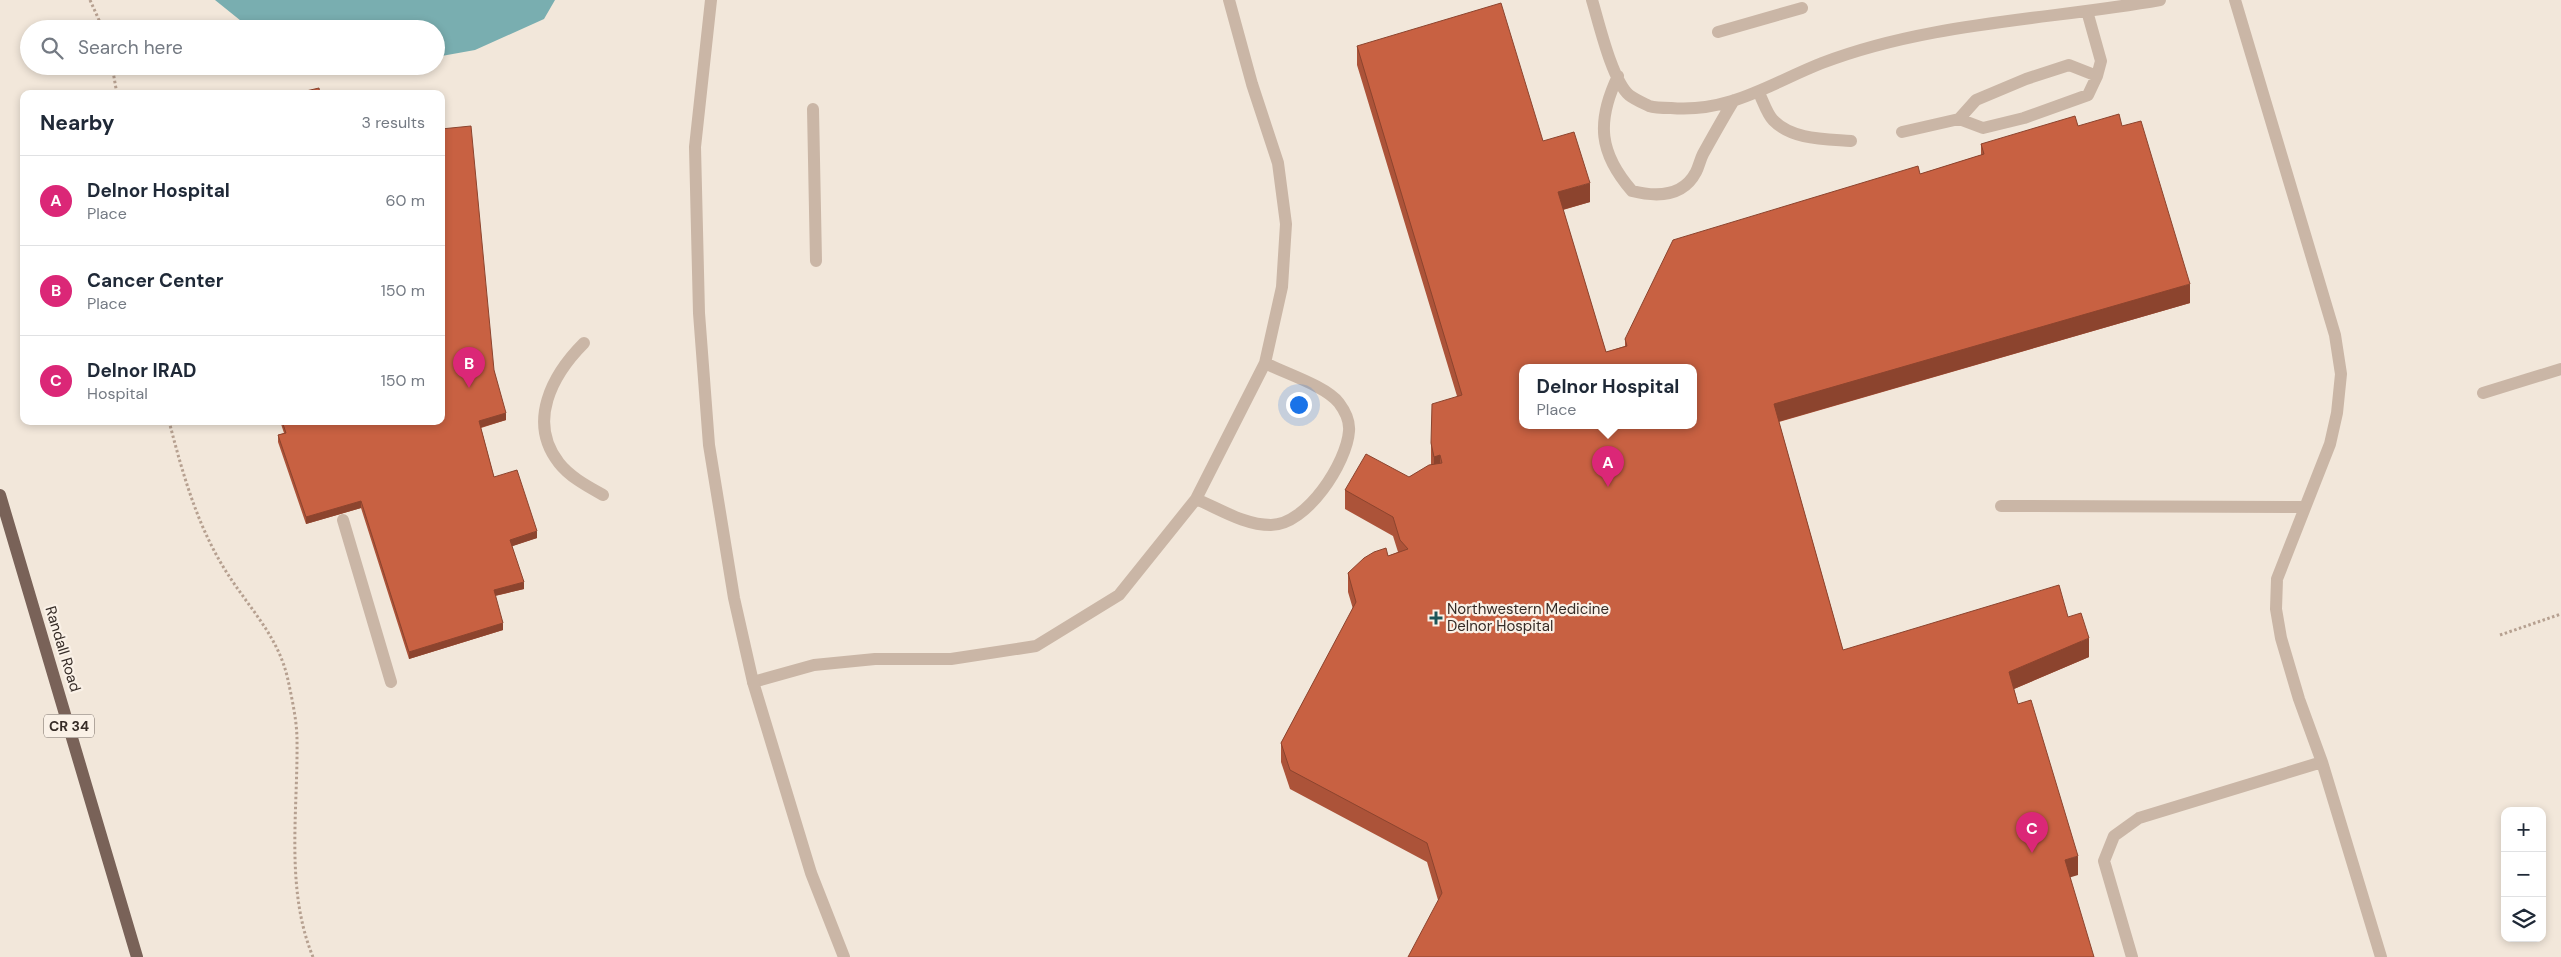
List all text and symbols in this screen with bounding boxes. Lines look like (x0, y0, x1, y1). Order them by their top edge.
search box (20, 20, 445, 75)
icon: search (38, 34, 66, 62)
text: Search here (78, 35, 183, 60)
text: Nearby (40, 109, 114, 137)
text: 3 results (362, 112, 425, 133)
text: Delnor Hospital (87, 178, 230, 203)
text: A (50, 190, 62, 211)
text: 60 m (385, 190, 425, 211)
text: Place (87, 203, 127, 224)
text: Cancer Center (87, 268, 223, 293)
text: B (51, 280, 61, 301)
text: 150 m (381, 280, 425, 301)
text: Place (87, 293, 127, 314)
pin: B (453, 347, 485, 388)
text: Delnor IRAD (87, 358, 197, 383)
popup (1519, 364, 1697, 429)
text: C (50, 370, 62, 391)
text: 150 m (381, 370, 425, 391)
text: Delnor Hospital (1537, 374, 1679, 399)
text: Hospital (87, 383, 148, 404)
your location (1286, 392, 1312, 418)
text: Place (1537, 399, 1576, 420)
pin: A (1592, 446, 1624, 487)
place label: Northwestern Medicine Delnor Hospital (1447, 599, 1609, 636)
street label: Randall Road (40, 604, 86, 694)
marker: Northwestern Medicine Delnor Hospital (1429, 611, 1443, 625)
road number: CR 34 (44, 714, 94, 738)
map controls (2501, 807, 2546, 942)
button: + (2501, 807, 2546, 852)
pin: C (2016, 812, 2048, 853)
button: − (2501, 852, 2546, 897)
button: layers (2501, 897, 2546, 942)

